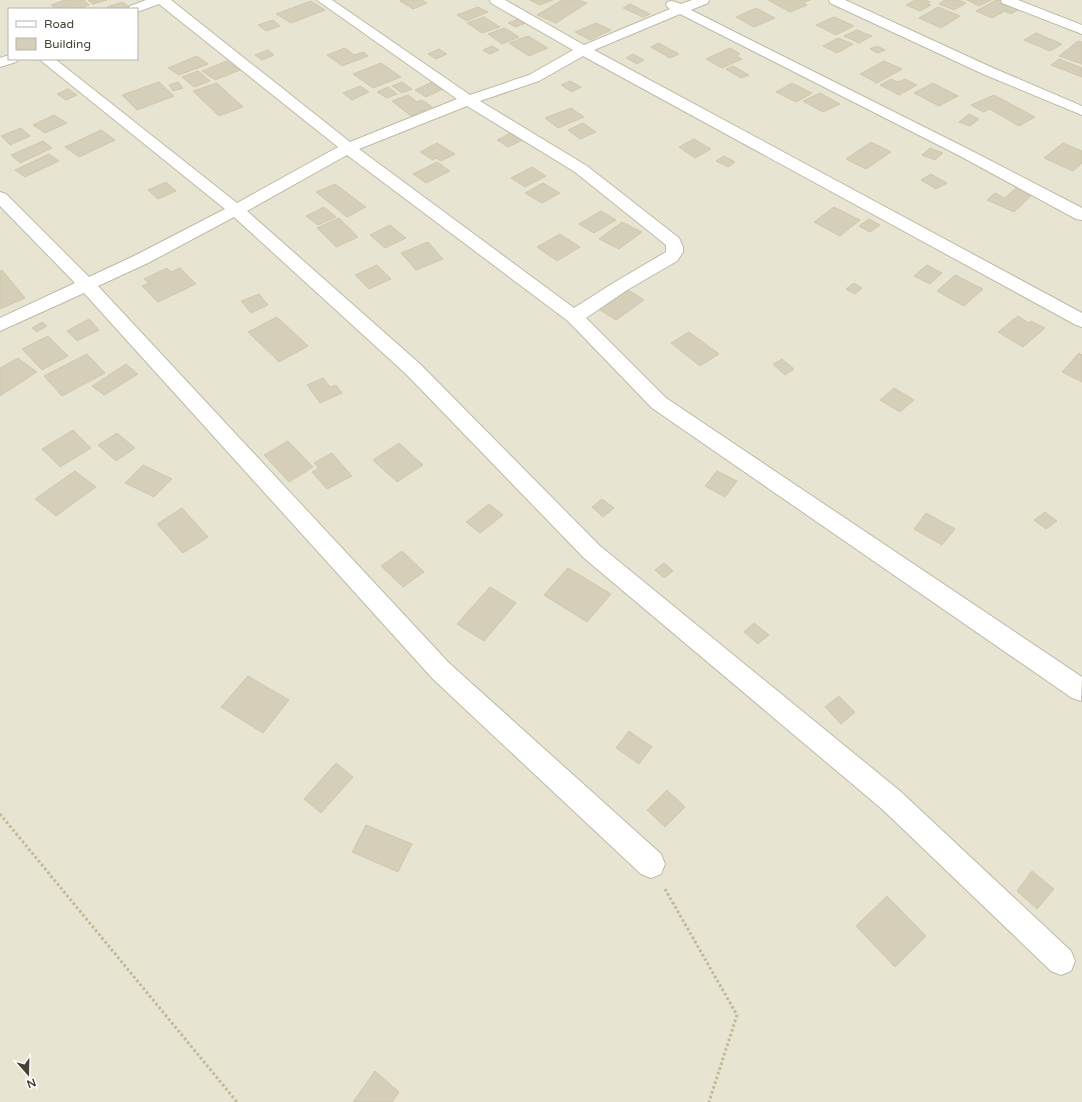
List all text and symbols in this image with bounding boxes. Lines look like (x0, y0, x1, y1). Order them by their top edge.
legend (8, 8, 138, 60)
text: Road (44, 17, 74, 31)
text: Building (44, 37, 91, 51)
north arrow (8, 1054, 48, 1094)
text: N (25, 1075, 38, 1091)

